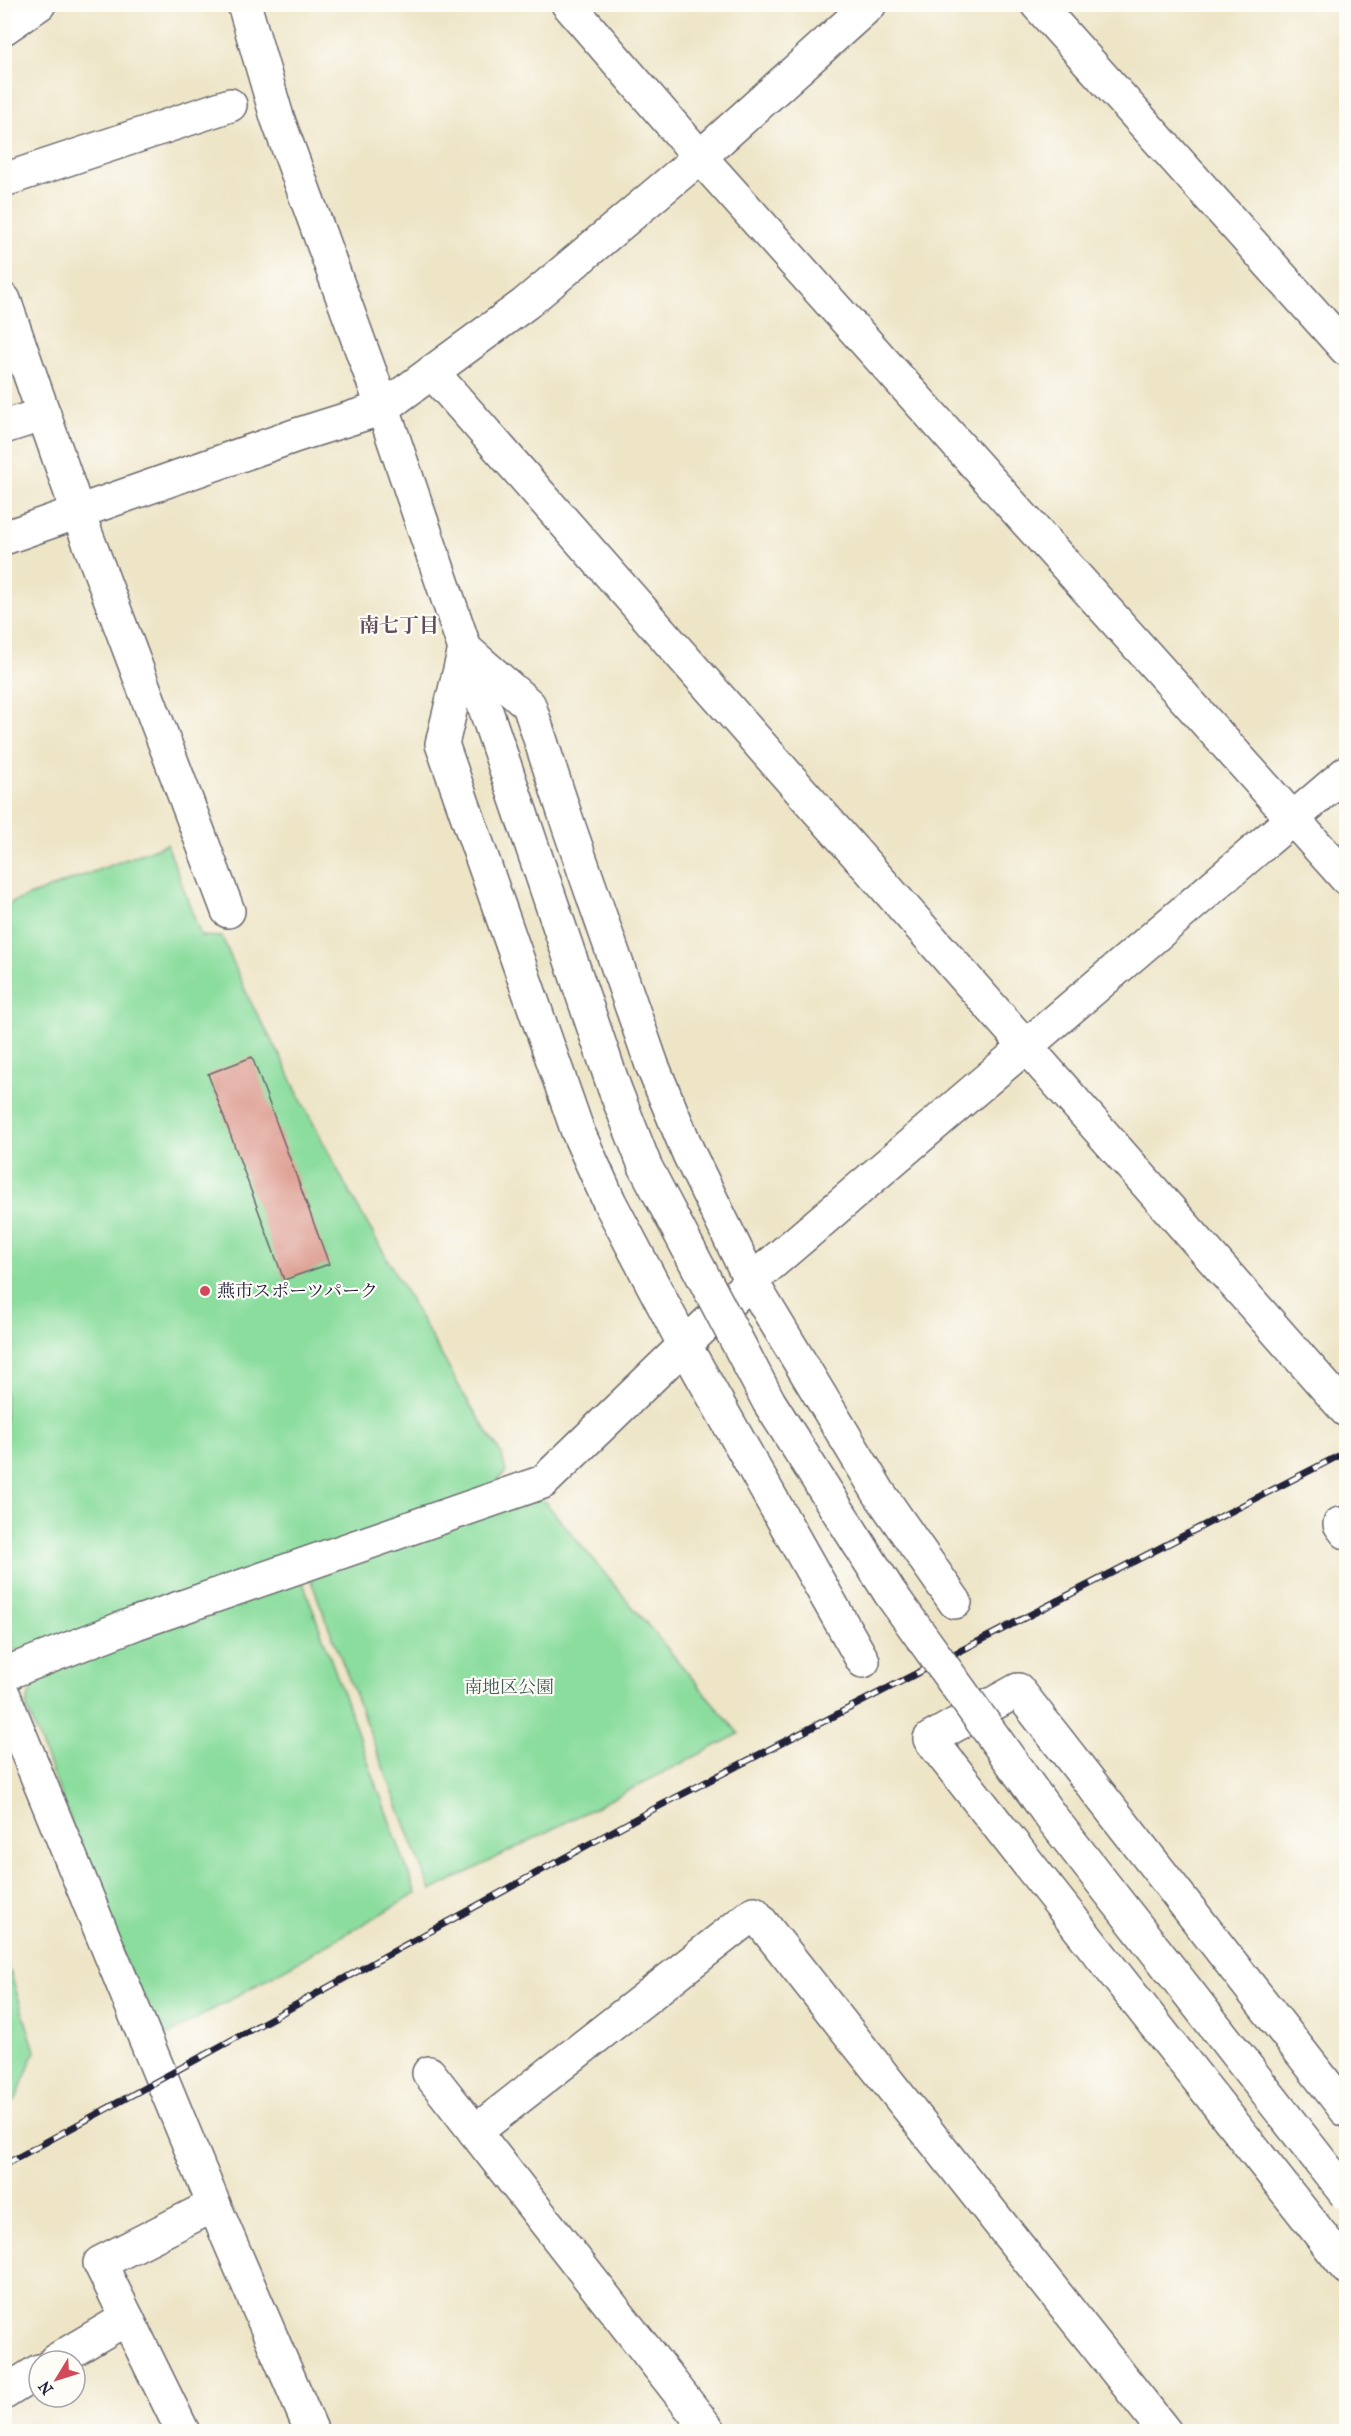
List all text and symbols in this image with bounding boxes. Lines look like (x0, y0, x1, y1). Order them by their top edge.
district label: 南七丁目 (359, 614, 439, 637)
place label: 燕市スポーツパーク (217, 1281, 378, 1302)
marker: 燕市スポーツパーク (198, 1284, 212, 1298)
park label: 南地区公園 (464, 1677, 554, 1698)
north arrow (27, 2349, 87, 2409)
text: N (34, 2377, 57, 2399)

